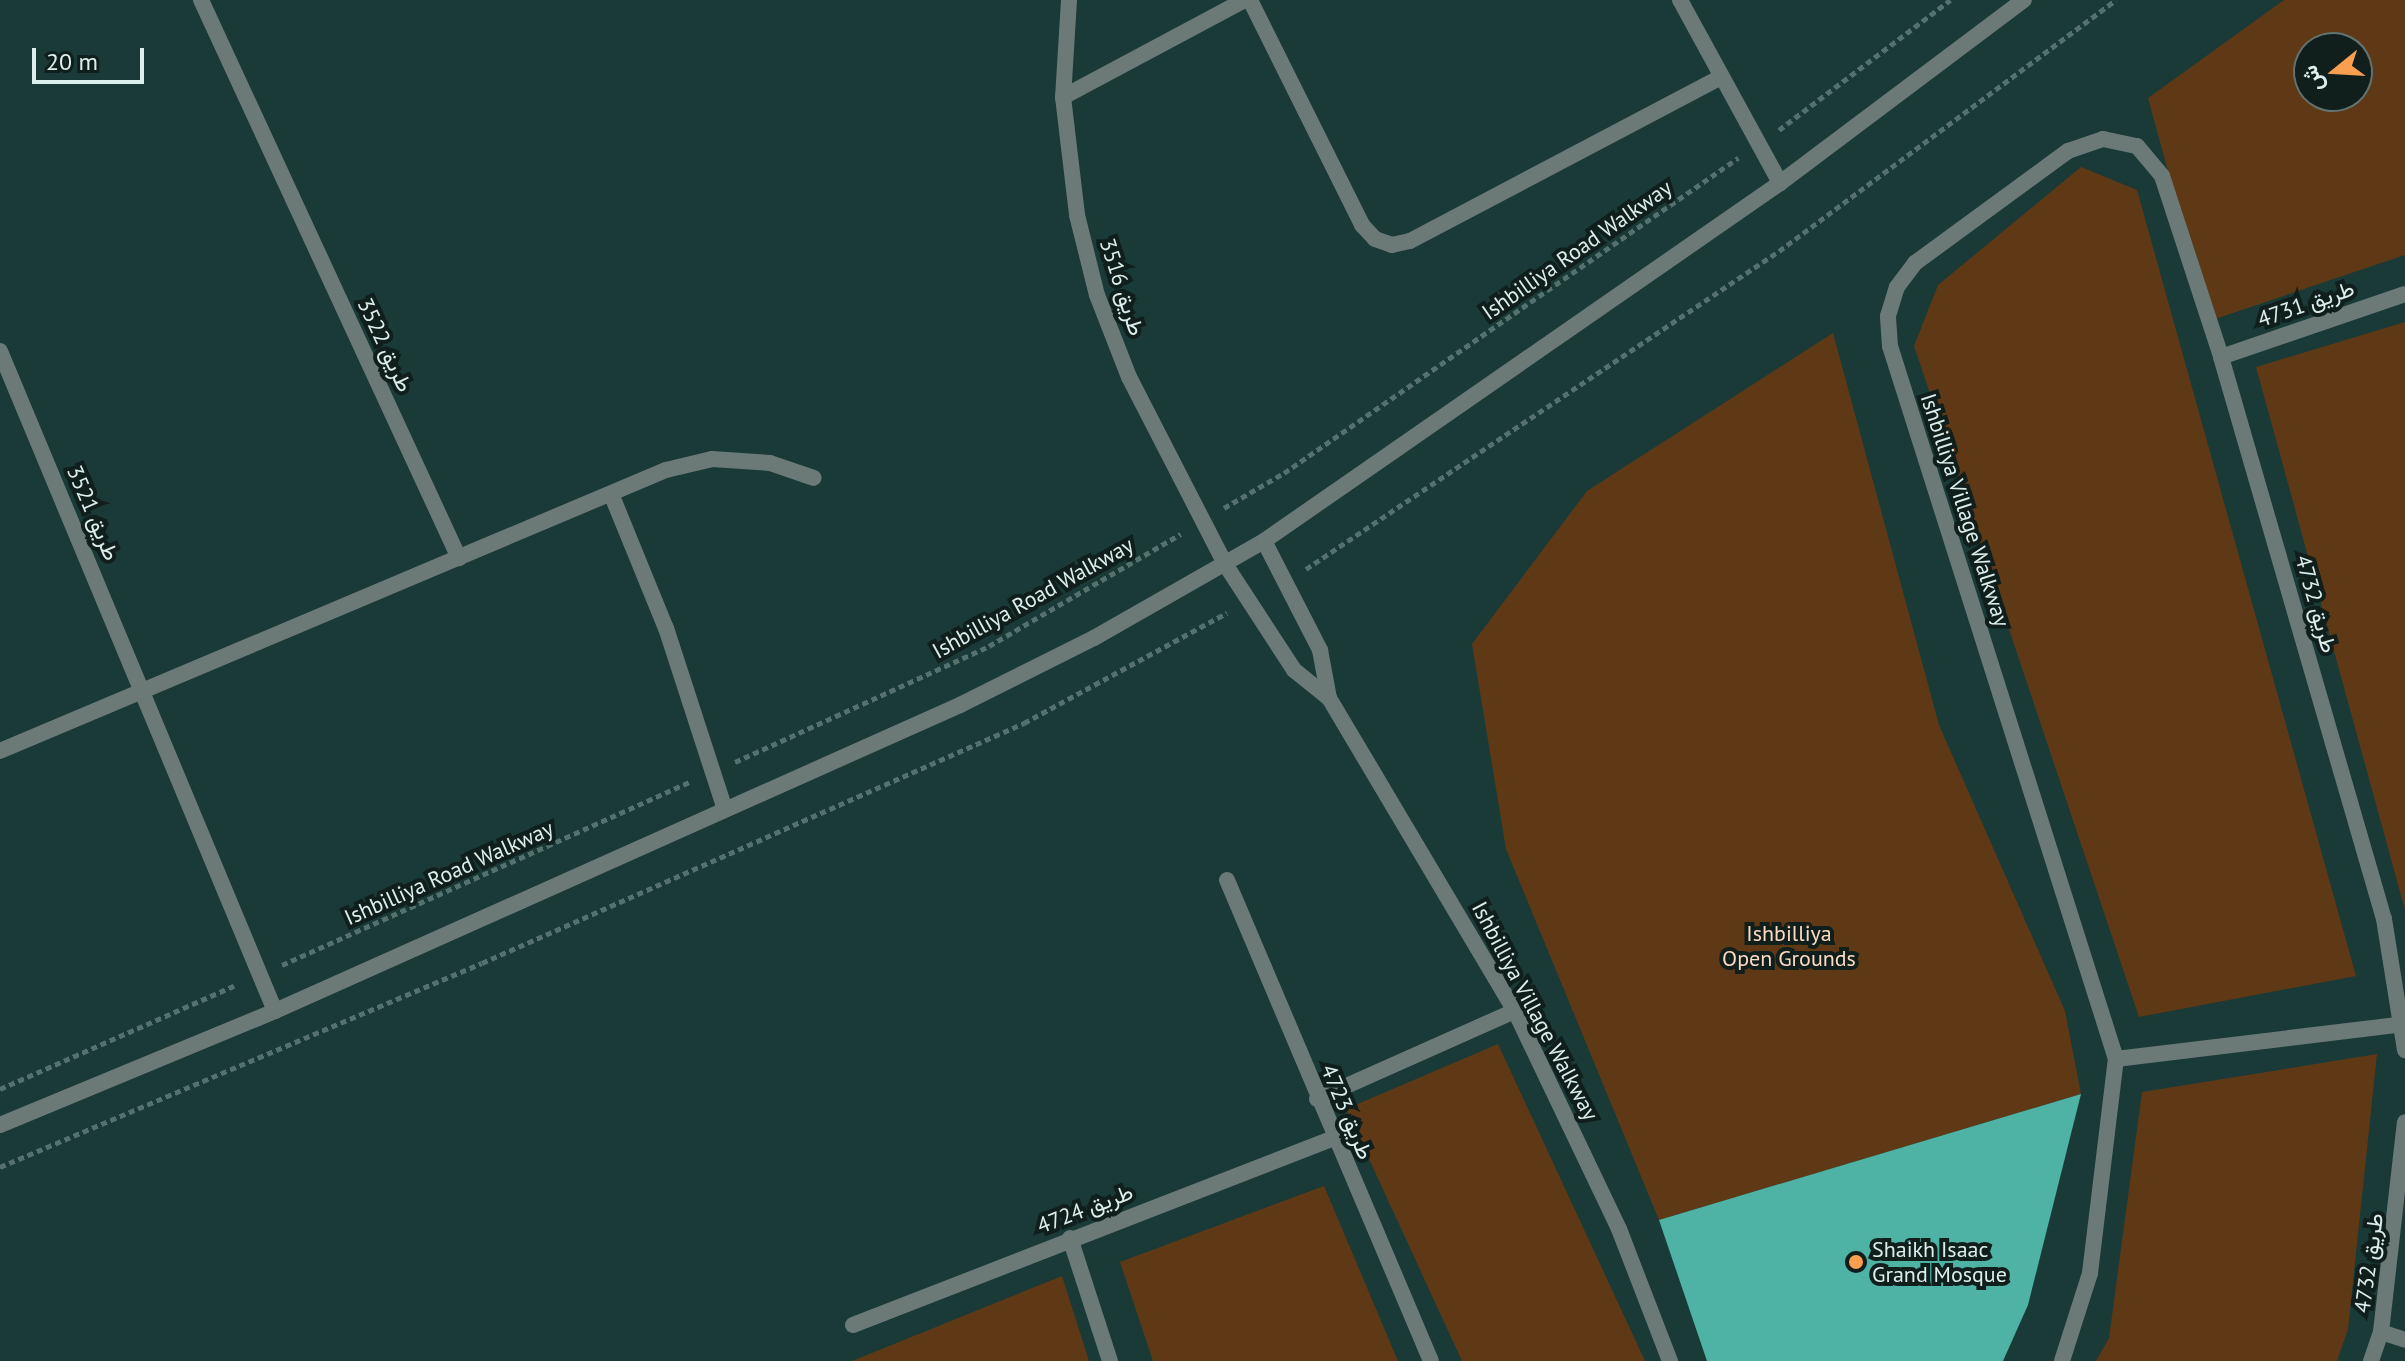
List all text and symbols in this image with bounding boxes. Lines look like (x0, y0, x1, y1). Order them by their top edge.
scale bar (36, 32, 148, 82)
north arrow (2293, 32, 2373, 112)
text: 20 m (46, 46, 98, 77)
text: ش (2295, 62, 2329, 96)
street label: Ishbilliya Road Walkway (1477, 174, 1677, 326)
street label: طريق 3516 (1094, 235, 1150, 339)
street label: طريق 4731 (2254, 275, 2358, 333)
street label: طريق 3522 (352, 294, 418, 396)
street label: Ishbilliya Village Walkway (1915, 390, 2015, 630)
street label: طريق 3521 (61, 462, 125, 564)
street label: Ishbilliya Road Walkway (928, 532, 1138, 664)
street label: طريق 4732 (2289, 552, 2343, 656)
street label: Ishbilliya Road Walkway (340, 815, 558, 931)
street label: Ishbilliya Village Walkway (1466, 897, 1604, 1125)
park label: Ishbilliya Open Grounds (1722, 920, 1856, 972)
street label: طريق 4723 (1315, 1061, 1379, 1163)
street label: طريق 4724 (1033, 1179, 1137, 1239)
street label: طريق 4732 (2349, 1211, 2389, 1315)
place label: Shaikh Isaac Grand Mosque (1872, 1236, 2007, 1288)
marker: Shaikh Isaac Grand Mosque (1847, 1253, 1865, 1271)

